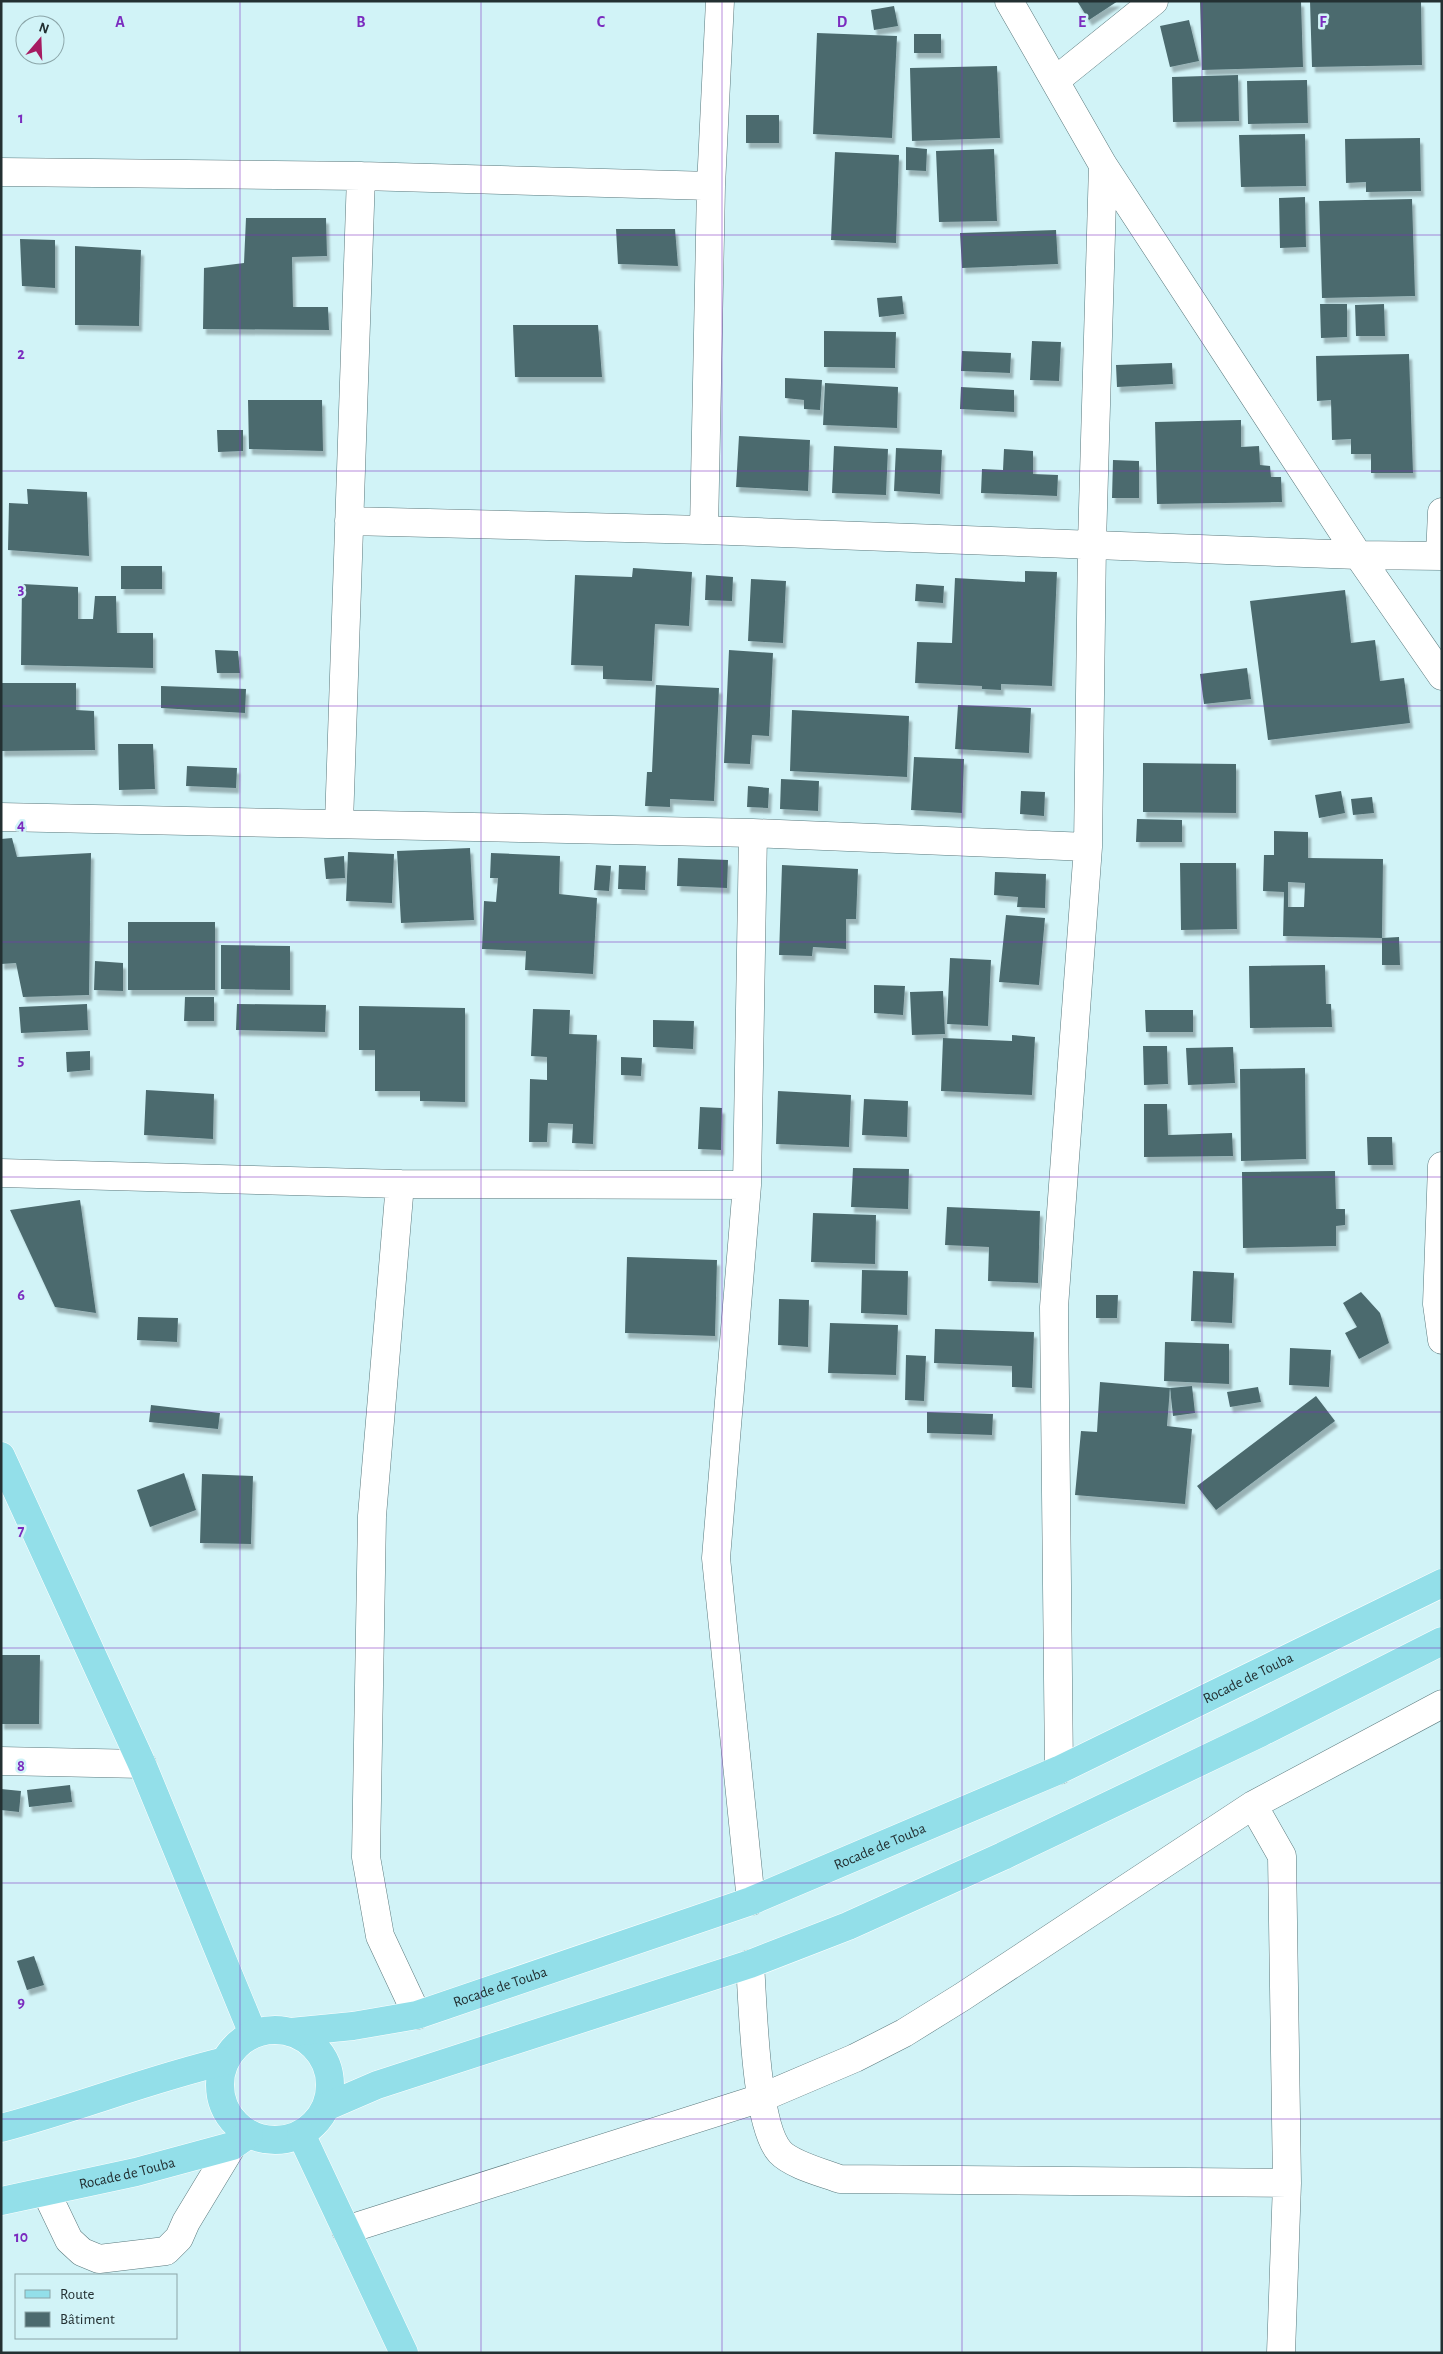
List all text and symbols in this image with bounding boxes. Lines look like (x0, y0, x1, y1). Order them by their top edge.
text: A (115, 14, 125, 30)
text: B (356, 14, 366, 30)
text: C (597, 14, 606, 30)
text: D (837, 14, 848, 30)
text: E (1078, 14, 1086, 30)
text: F (1319, 14, 1327, 30)
north arrow (15, 15, 65, 65)
text: N (37, 20, 51, 37)
text: 1 (18, 110, 24, 126)
text: 2 (17, 346, 25, 362)
text: 3 (18, 581, 25, 597)
text: 4 (17, 817, 25, 833)
text: 5 (18, 1052, 25, 1068)
text: 6 (17, 1287, 25, 1303)
text: 7 (18, 1523, 25, 1539)
street label: Rocade de Touba (1201, 1650, 1296, 1707)
text: 8 (17, 1758, 25, 1774)
street label: Rocade de Touba (832, 1821, 928, 1873)
street label: Rocade de Touba (451, 1964, 549, 2010)
text: 9 (17, 1994, 25, 2010)
street label: Rocade de Touba (78, 2155, 177, 2192)
text: 10 (14, 2229, 28, 2245)
legend (15, 2274, 178, 2339)
text: Route (60, 2287, 94, 2302)
text: Bâtiment (60, 2312, 115, 2327)

